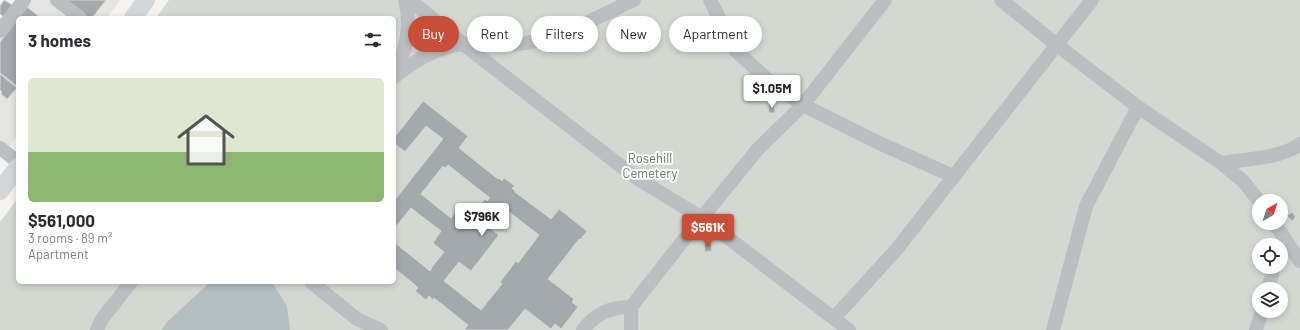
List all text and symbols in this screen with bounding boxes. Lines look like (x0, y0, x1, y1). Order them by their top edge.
chip: Buy (408, 16, 459, 52)
chip: Rent (467, 16, 523, 52)
chip: Filters (531, 16, 598, 52)
chip: New (606, 16, 661, 52)
chip: Apartment (669, 16, 762, 52)
icon: filters (362, 29, 384, 51)
text: 3 homes (28, 30, 91, 50)
pin: $1.05M (739, 75, 805, 109)
text: $1.05M (753, 80, 791, 96)
icon: home (170, 104, 242, 176)
park label: Rosehill Cemetery (623, 150, 677, 181)
north arrow (1252, 194, 1288, 230)
map controls (1252, 194, 1288, 318)
pin: $796K (454, 203, 510, 237)
text: $796K (464, 208, 500, 224)
text: $561,000 (28, 210, 95, 230)
pin: $561K (680, 214, 736, 248)
text: $561K (691, 219, 725, 235)
text: 3 rooms · 89 m² (28, 230, 112, 246)
button: locate (1252, 238, 1288, 274)
text: Apartment (28, 246, 89, 262)
button: layers (1252, 282, 1288, 318)

